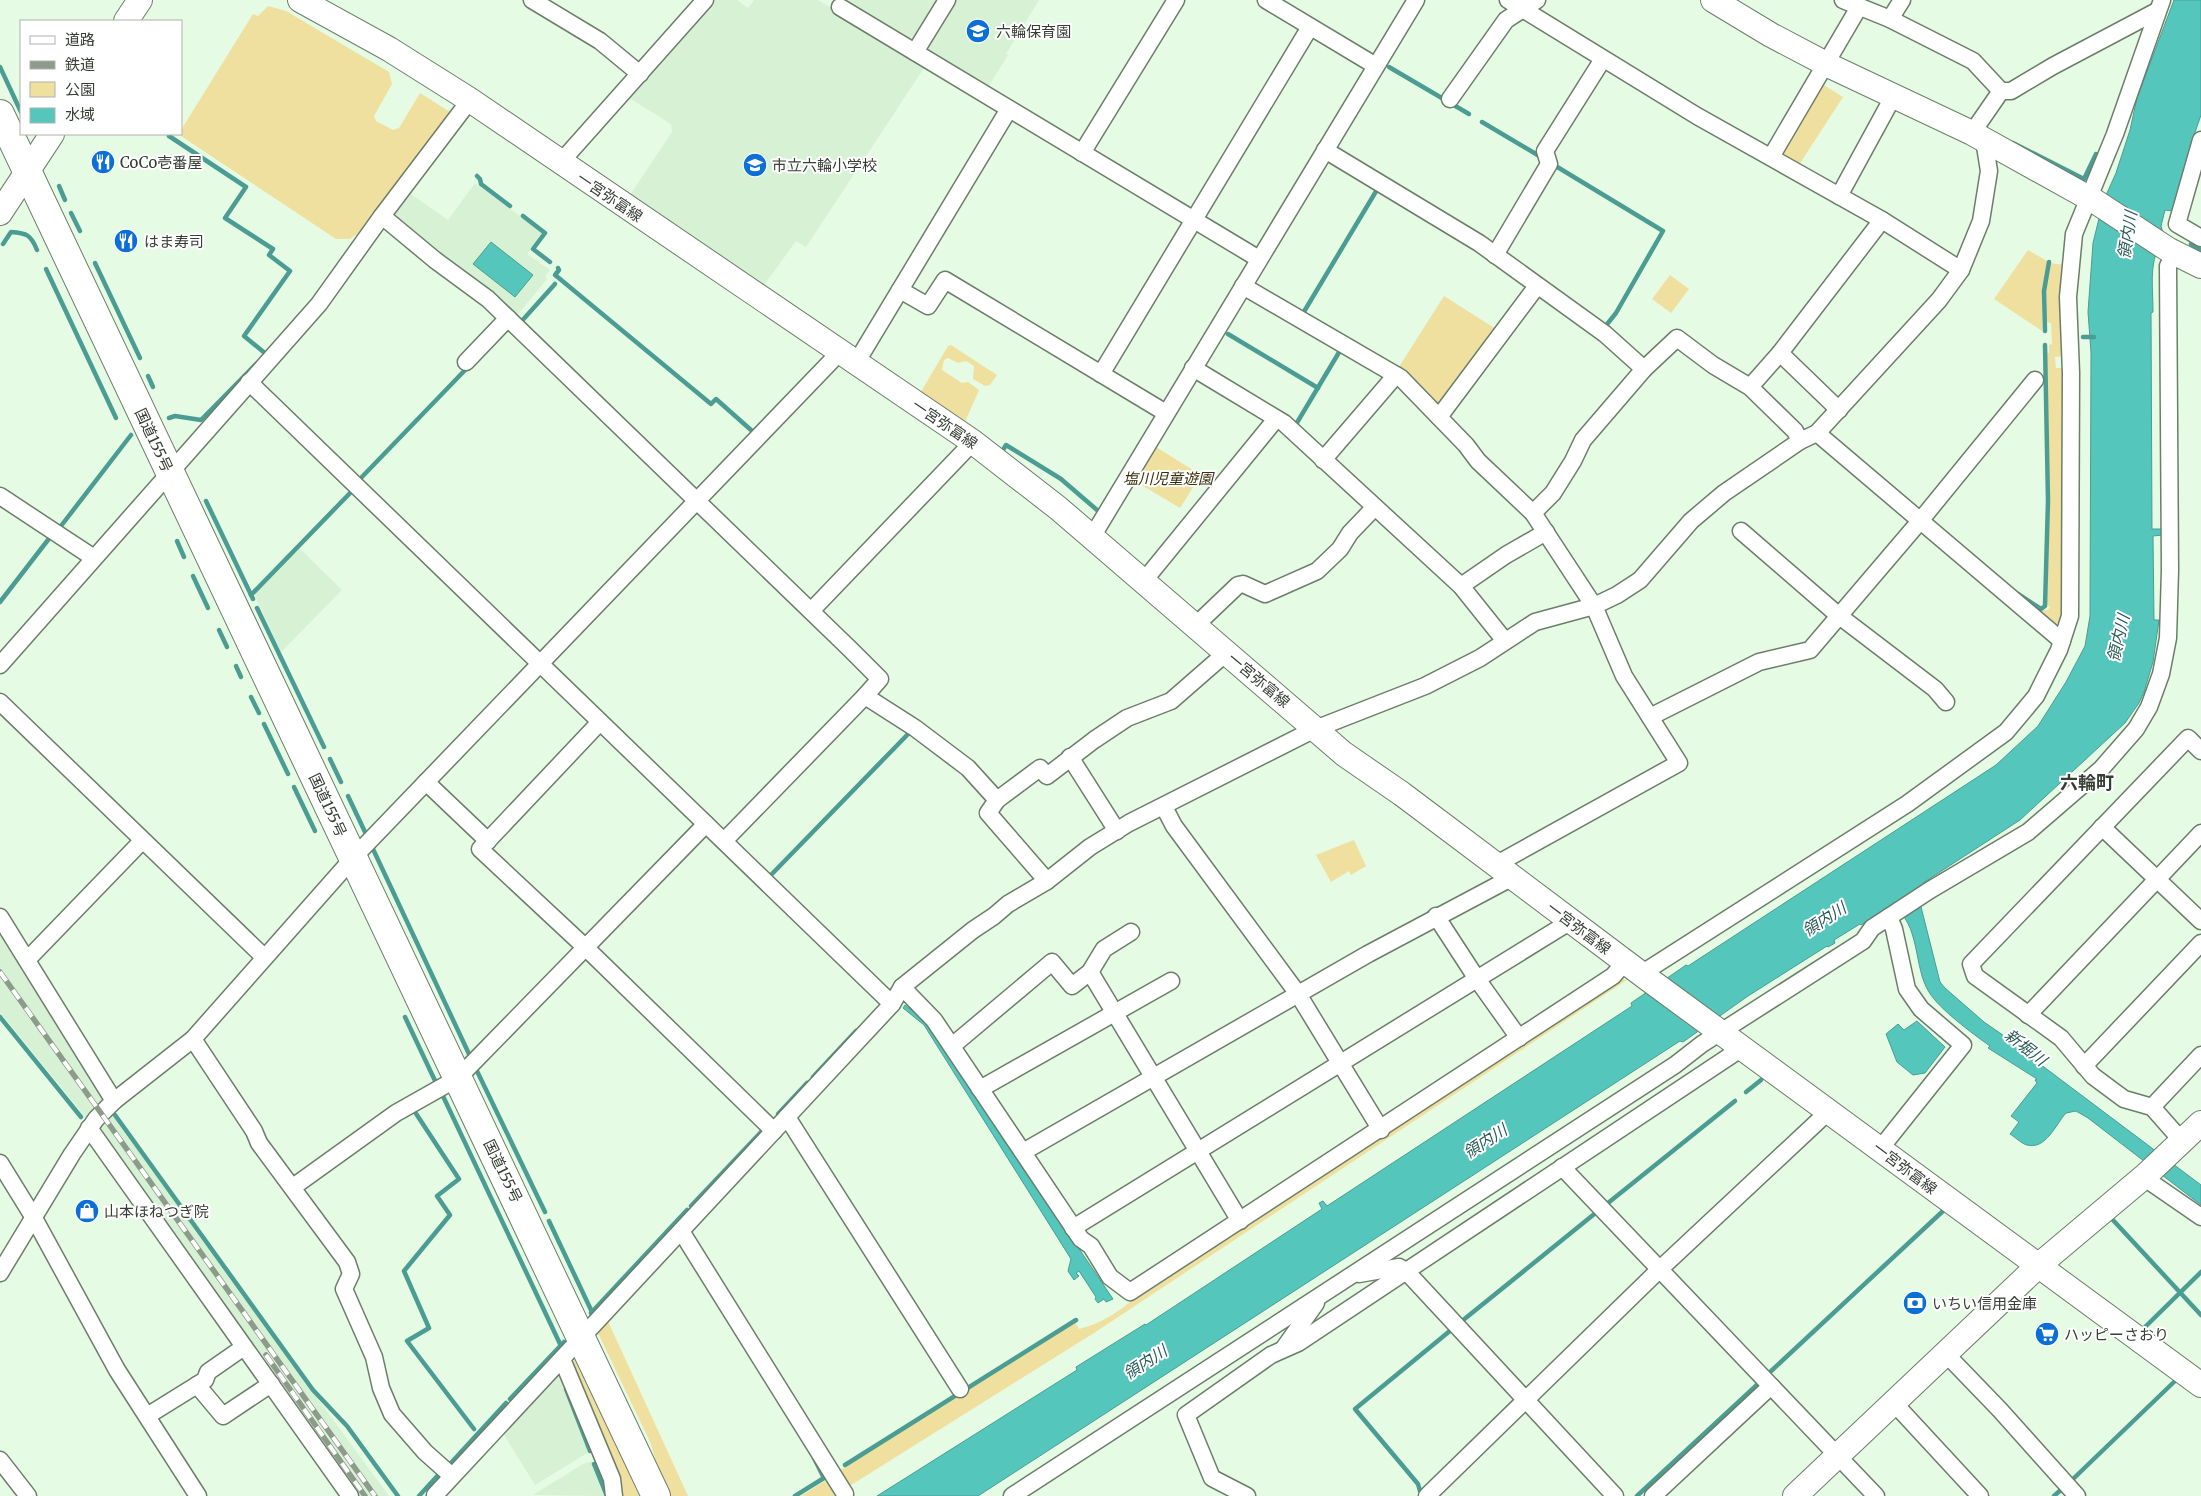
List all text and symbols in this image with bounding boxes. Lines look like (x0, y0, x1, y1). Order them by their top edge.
school or university icon: 六輪保育園 (965, 18, 991, 44)
legend (20, 20, 182, 135)
place label: 六輪保育園 (996, 22, 1071, 41)
text: 道路 (65, 30, 95, 49)
text: 鉄道 (65, 55, 95, 74)
text: 公園 (65, 80, 95, 99)
text: 水域 (65, 105, 95, 124)
restaurant icon: CoCo壱番屋 (90, 149, 116, 175)
school or university icon: 市立六輪小学校 (742, 152, 768, 178)
place label: CoCo壱番屋 (120, 153, 202, 172)
place label: 市立六輪小学校 (772, 156, 877, 175)
street label: 一宮弥富線 (574, 168, 646, 226)
water label: 領内川 (2113, 208, 2141, 260)
restaurant icon: はま寿司 (113, 228, 139, 254)
place label: はま寿司 (144, 232, 204, 251)
street label: 一宮弥富線 (909, 395, 981, 453)
street label: 国道155号 (131, 405, 177, 475)
park label: 塩川児童遊園 (1123, 469, 1215, 488)
water label: 領内川 (2103, 610, 2134, 664)
street label: 一宮弥富線 (1224, 649, 1294, 711)
street label: 国道155号 (305, 770, 351, 840)
district label: 六輪町 (2060, 771, 2114, 794)
water label: 領内川 (1798, 896, 1851, 940)
street label: 一宮弥富線 (1543, 898, 1615, 958)
water label: 新堀川 (2001, 1024, 2053, 1071)
water label: 領内川 (1459, 1118, 1512, 1162)
street label: 国道155号 (480, 1136, 526, 1206)
street label: 一宮弥富線 (1869, 1138, 1941, 1198)
shop icon: 山本ほねつぎ院 (74, 1198, 100, 1224)
place label: 山本ほねつぎ院 (104, 1202, 209, 1221)
bank icon: いちい信用金庫 (1902, 1290, 1928, 1316)
place label: いちい信用金庫 (1932, 1294, 2037, 1313)
supermarket icon: ハッピーさおり (2034, 1321, 2060, 1347)
place label: ハッピーさおり (2064, 1325, 2169, 1344)
water label: 領内川 (1119, 1339, 1172, 1383)

